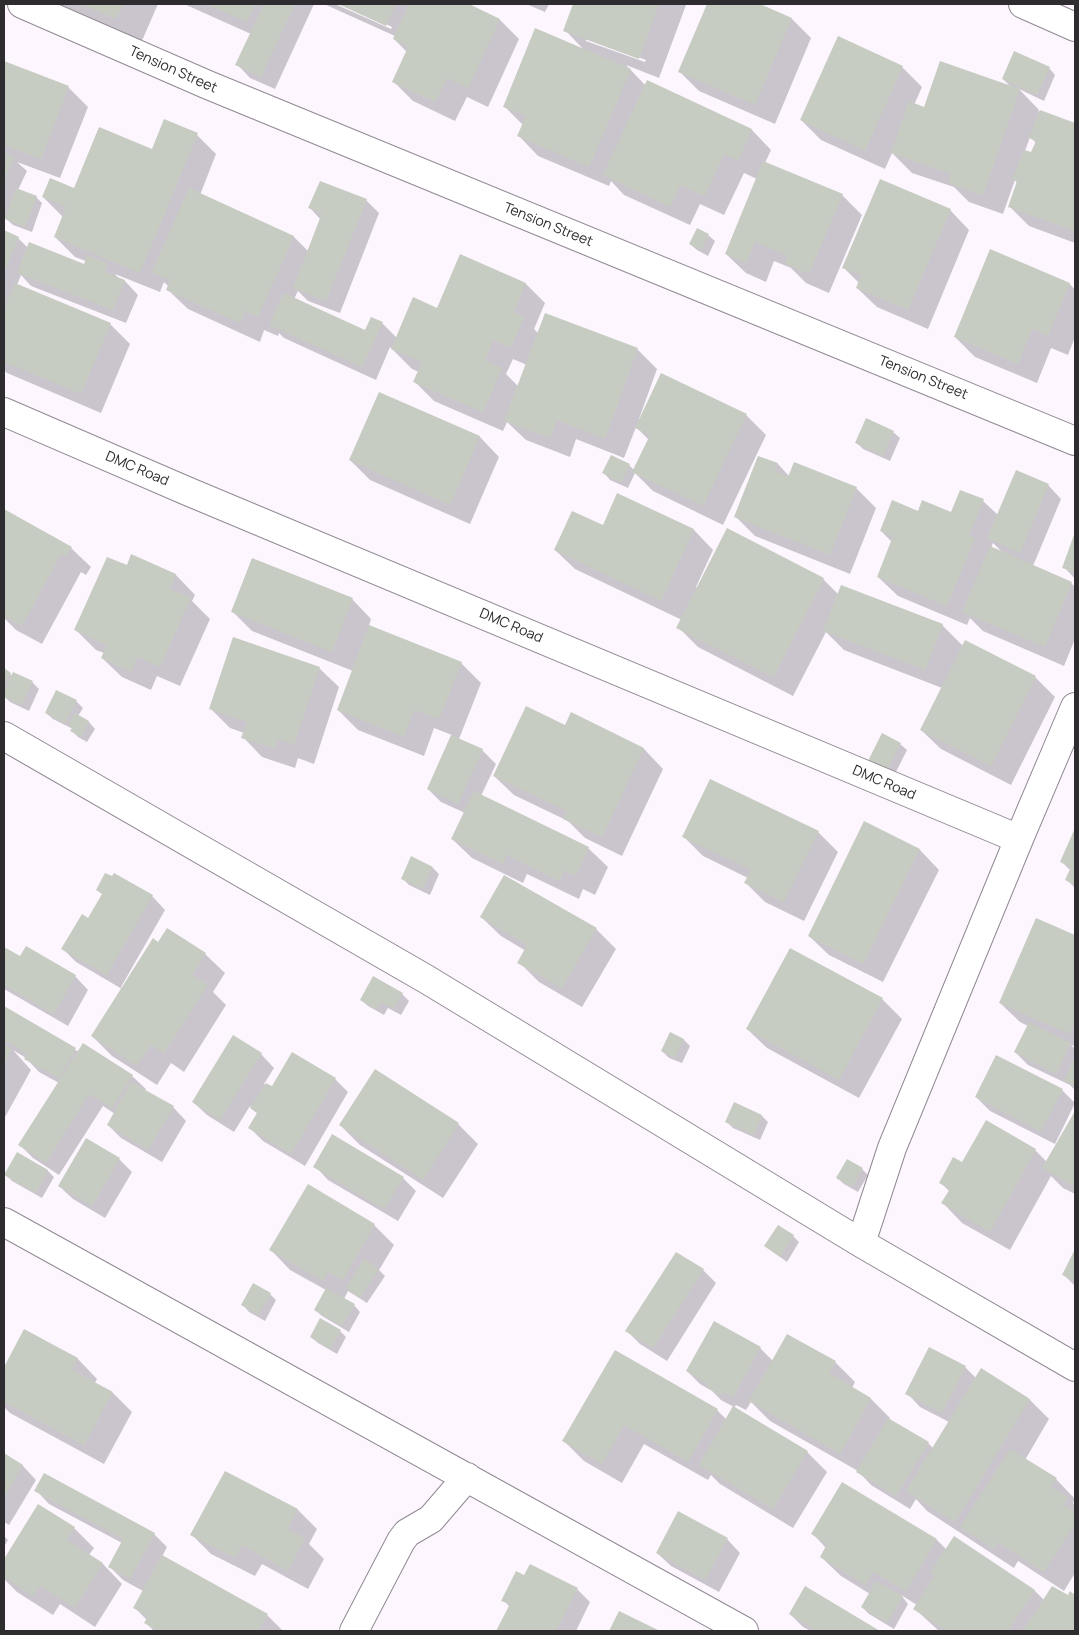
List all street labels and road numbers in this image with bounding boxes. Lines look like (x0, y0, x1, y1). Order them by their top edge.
street label: Tension Street (126, 43, 220, 97)
street label: Tension Street (501, 199, 595, 251)
street label: Tension Street (876, 352, 970, 404)
street label: DMC Road (103, 448, 171, 490)
street label: DMC Road (477, 605, 545, 647)
street label: DMC Road (850, 762, 918, 804)

